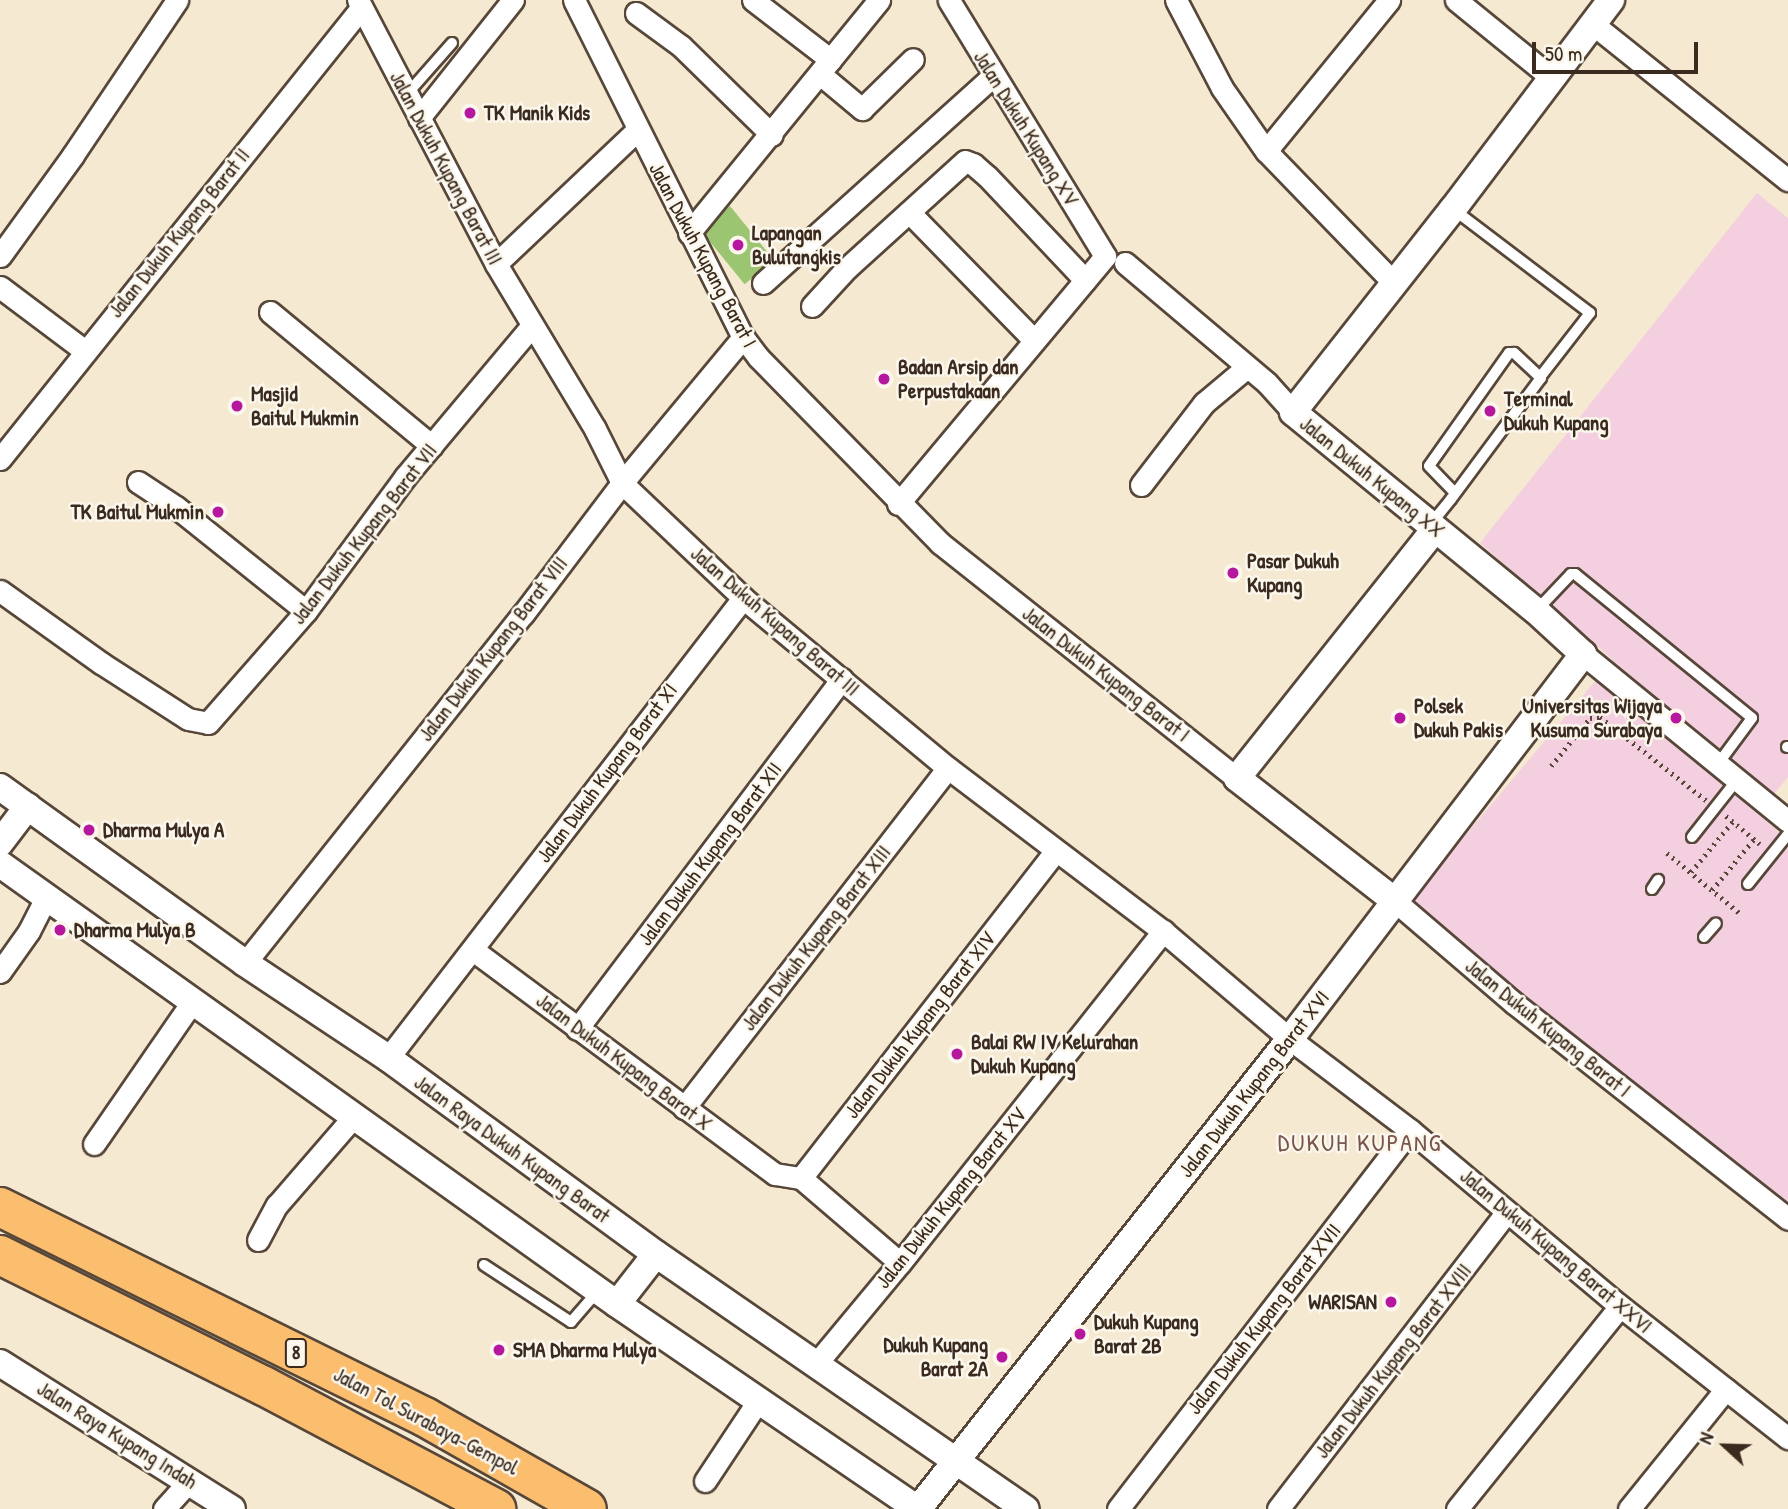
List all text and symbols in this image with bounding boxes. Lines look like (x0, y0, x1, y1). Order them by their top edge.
scale bar (1536, 28, 1702, 72)
text: 50 m (1545, 39, 1582, 68)
street label: Jalan Dukuh Kupang XV (968, 46, 1084, 210)
street label: Jalan Dukuh Kupang Barat III (384, 67, 508, 269)
place label: TK Manik Kids (484, 100, 590, 126)
marker: TK Manik Kids (462, 105, 478, 121)
street label: Jalan Dukuh Kupang Barat II (103, 143, 255, 323)
street label: Jalan Dukuh Kupang Barat I (644, 158, 762, 352)
place label: Lapangan Bulutangkis (752, 220, 841, 270)
marker: Lapangan Bulutangkis (730, 237, 746, 253)
place label: Badan Arsip dan Perpustakaan (898, 354, 1018, 404)
marker: Badan Arsip dan Perpustakaan (876, 371, 892, 387)
place label: Masjid Baitul Mukmin (251, 381, 359, 431)
place label: Terminal Dukuh Kupang (1504, 386, 1609, 436)
marker: Masjid Baitul Mukmin (229, 398, 245, 414)
marker: Terminal Dukuh Kupang (1482, 403, 1498, 419)
street label: Jalan Dukuh Kupang XX (1295, 411, 1449, 543)
street label: Jalan Dukuh Kupang Barat VII (286, 439, 442, 629)
place label: TK Baitul Mukmin (71, 499, 204, 525)
marker: TK Baitul Mukmin (210, 504, 226, 520)
street label: Jalan Dukuh Kupang Barat III (685, 541, 865, 701)
place label: Pasar Dukuh Kupang (1247, 548, 1339, 598)
street label: Jalan Dukuh Kupang Barat VIII (413, 552, 573, 746)
marker: Pasar Dukuh Kupang (1225, 565, 1241, 581)
street label: Jalan Dukuh Kupang Barat I (1017, 601, 1195, 747)
street label: Jalan Dukuh Kupang Barat XI (531, 678, 683, 868)
place label: Polsek Dukuh Pakis (1414, 693, 1503, 743)
place label: Universitas Wijaya Kusuma Surabaya (1522, 693, 1662, 743)
marker: Polsek Dukuh Pakis (1392, 710, 1408, 726)
marker: Universitas Wijaya Kusuma Surabaya (1668, 710, 1684, 726)
street label: Jalan Dukuh Kupang Barat XII (633, 757, 787, 951)
place label: Dharma Mulya A (103, 817, 224, 843)
marker: Dharma Mulya A (81, 822, 97, 838)
street label: Jalan Dukuh Kupang Barat XIII (736, 840, 896, 1036)
place label: Dharma Mulya B (74, 917, 196, 943)
marker: Dharma Mulya B (52, 922, 68, 938)
street label: Jalan Dukuh Kupang Barat XIV (839, 927, 1001, 1123)
street label: Jalan Dukuh Kupang Barat I (1460, 953, 1636, 1103)
street label: Jalan Dukuh Kupang Barat XVI (1173, 986, 1335, 1182)
street label: Jalan Dukuh Kupang Barat X (531, 988, 717, 1136)
place label: Balai RW IV Kelurahan Dukuh Kupang (971, 1029, 1138, 1079)
marker: Balai RW IV Kelurahan Dukuh Kupang (949, 1046, 965, 1062)
street label: Jalan Raya Dukuh Kupang Barat (409, 1070, 615, 1228)
street label: Jalan Dukuh Kupang Barat XV (870, 1103, 1032, 1293)
district label: DUKUH KUPANG (1279, 1129, 1441, 1157)
street label: Jalan Dukuh Kupang Barat XXVI (1455, 1163, 1657, 1339)
street label: Jalan Dukuh Kupang Barat XVII (1182, 1219, 1346, 1419)
street label: Jalan Dukuh Kupang Barat XVIII (1309, 1259, 1477, 1463)
place label: WARISAN (1308, 1289, 1377, 1315)
marker: WARISAN (1383, 1294, 1399, 1310)
place label: Dukuh Kupang Barat 2B (1094, 1309, 1199, 1359)
marker: Dukuh Kupang Barat 2B (1072, 1326, 1088, 1342)
place label: Dukuh Kupang Barat 2A (883, 1332, 988, 1382)
place label: SMA Dharma Mulya (513, 1337, 656, 1363)
road number: 8 (284, 1338, 308, 1368)
marker: SMA Dharma Mulya (491, 1342, 507, 1358)
marker: Dukuh Kupang Barat 2A (994, 1349, 1010, 1365)
street label: Jalan Tol Surabaya–Gempol (329, 1362, 523, 1480)
street label: Jalan Raya Kupang Indah (32, 1376, 202, 1494)
north arrow (1690, 1411, 1760, 1481)
text: N (1692, 1429, 1719, 1448)

